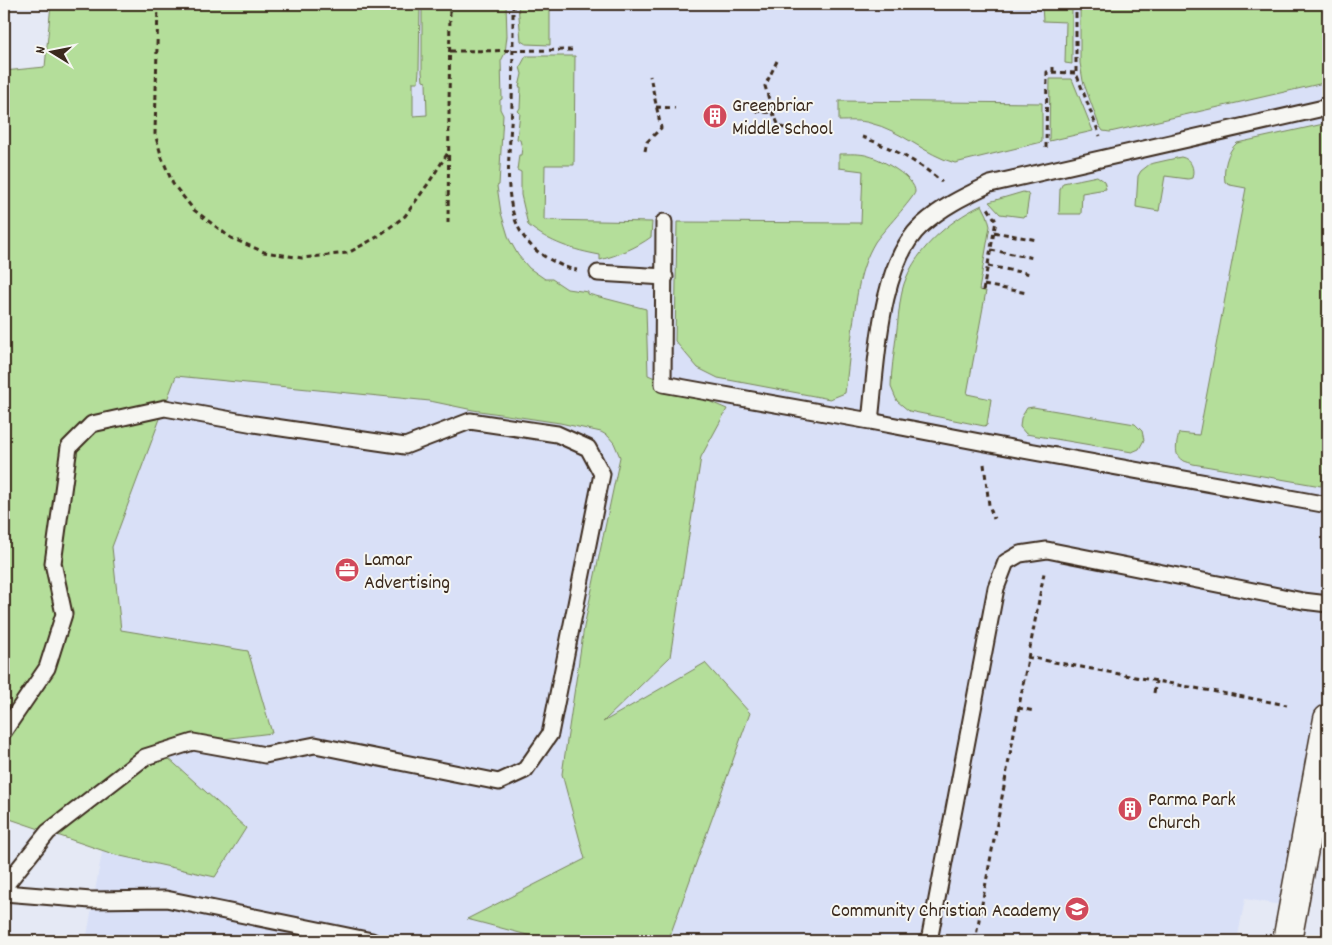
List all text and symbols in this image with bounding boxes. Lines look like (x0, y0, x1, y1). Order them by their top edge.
north arrow (28, 28, 78, 78)
text: N (31, 45, 52, 55)
place label: Greenbriar Middle School (732, 93, 833, 144)
building icon: Greenbriar Middle School (702, 103, 728, 129)
place label: Lamar Advertising (364, 547, 450, 598)
office icon: Lamar Advertising (334, 557, 360, 583)
place label: Parma Park Church (1148, 787, 1236, 838)
building icon: Parma Park Church (1117, 796, 1143, 822)
school or university icon: Community Christian Academy (1064, 896, 1090, 922)
place label: Community Christian Academy (831, 898, 1061, 926)

